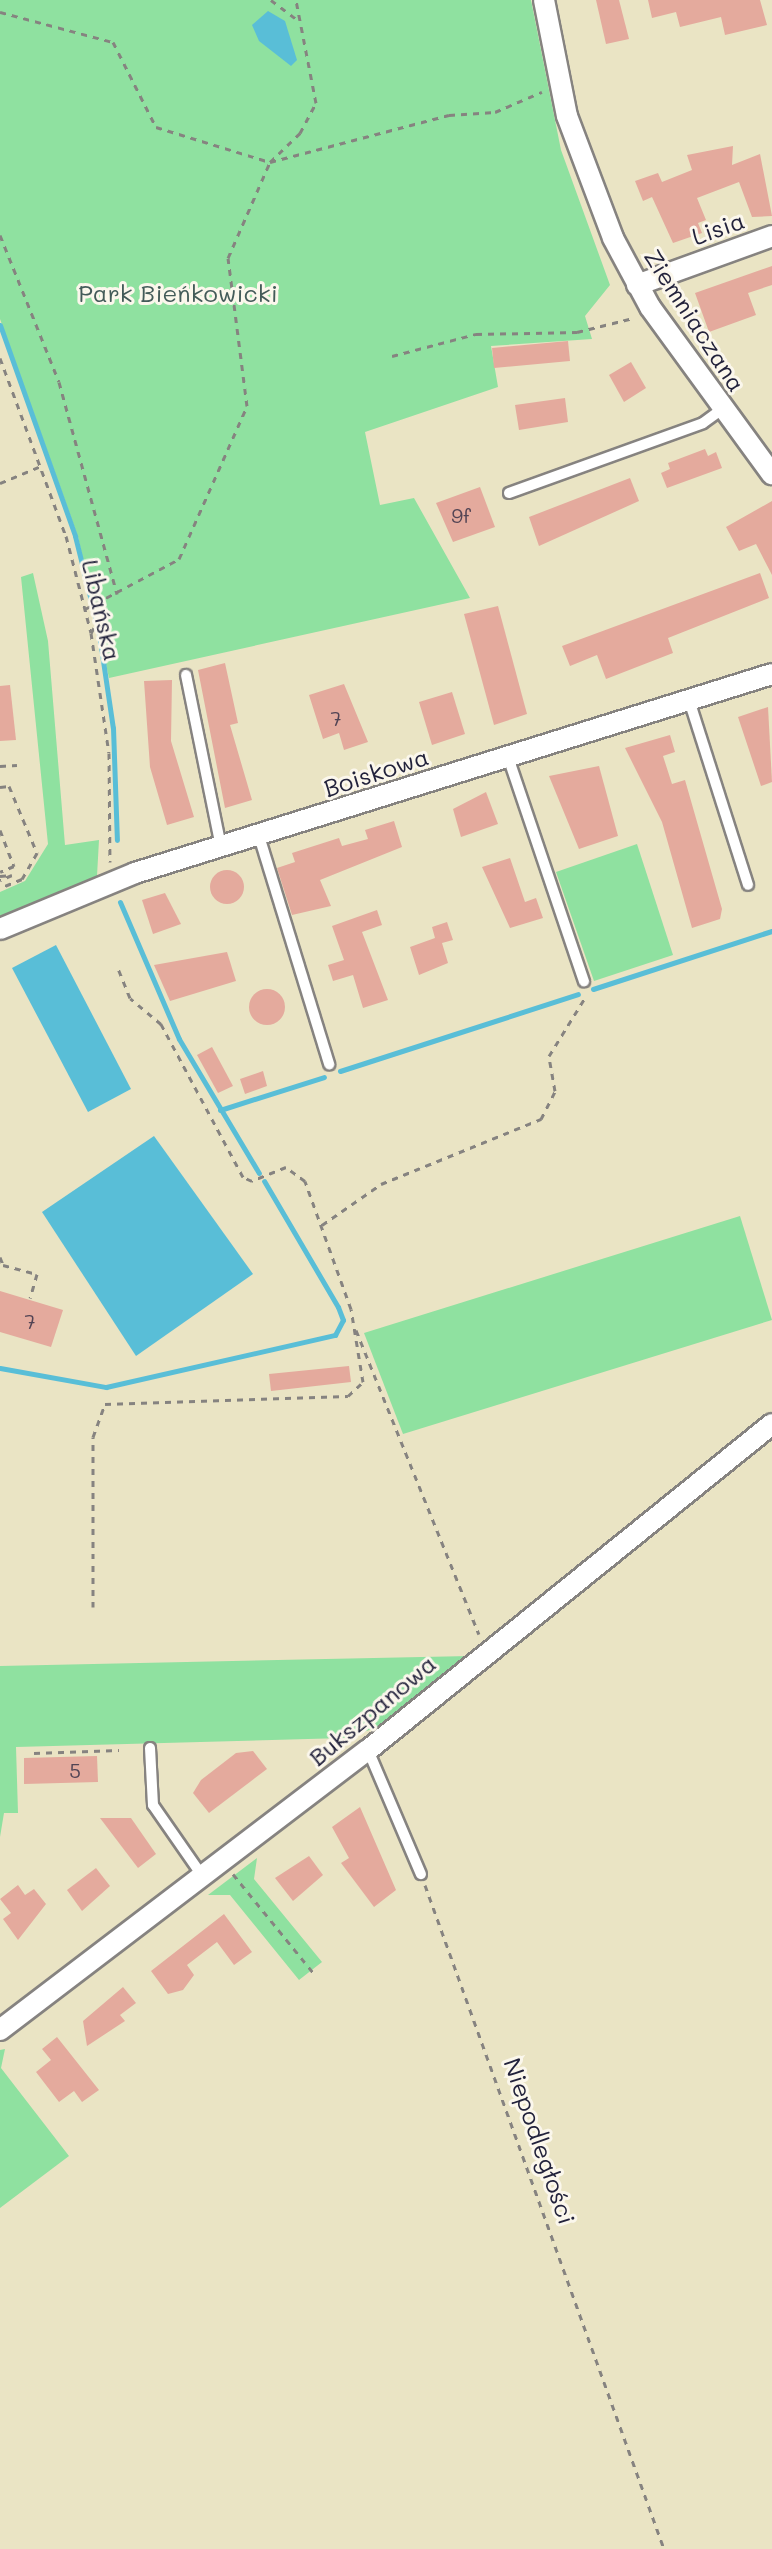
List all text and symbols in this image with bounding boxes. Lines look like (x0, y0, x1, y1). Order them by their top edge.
street label: Lisia (688, 205, 748, 251)
street label: Ziemniaczana (638, 244, 752, 396)
park label: Park Bieńkowicki (78, 279, 278, 307)
house number: 9f (451, 503, 471, 527)
street label: Libańska (76, 557, 128, 663)
house number: 7 (330, 706, 342, 730)
street label: Boiskowa (320, 742, 432, 802)
house number: 7 (24, 1309, 36, 1333)
street label: Bukszpanowa (303, 1649, 441, 1771)
house number: 5 (69, 1758, 81, 1782)
street label: Niepodległości (498, 2054, 582, 2228)

